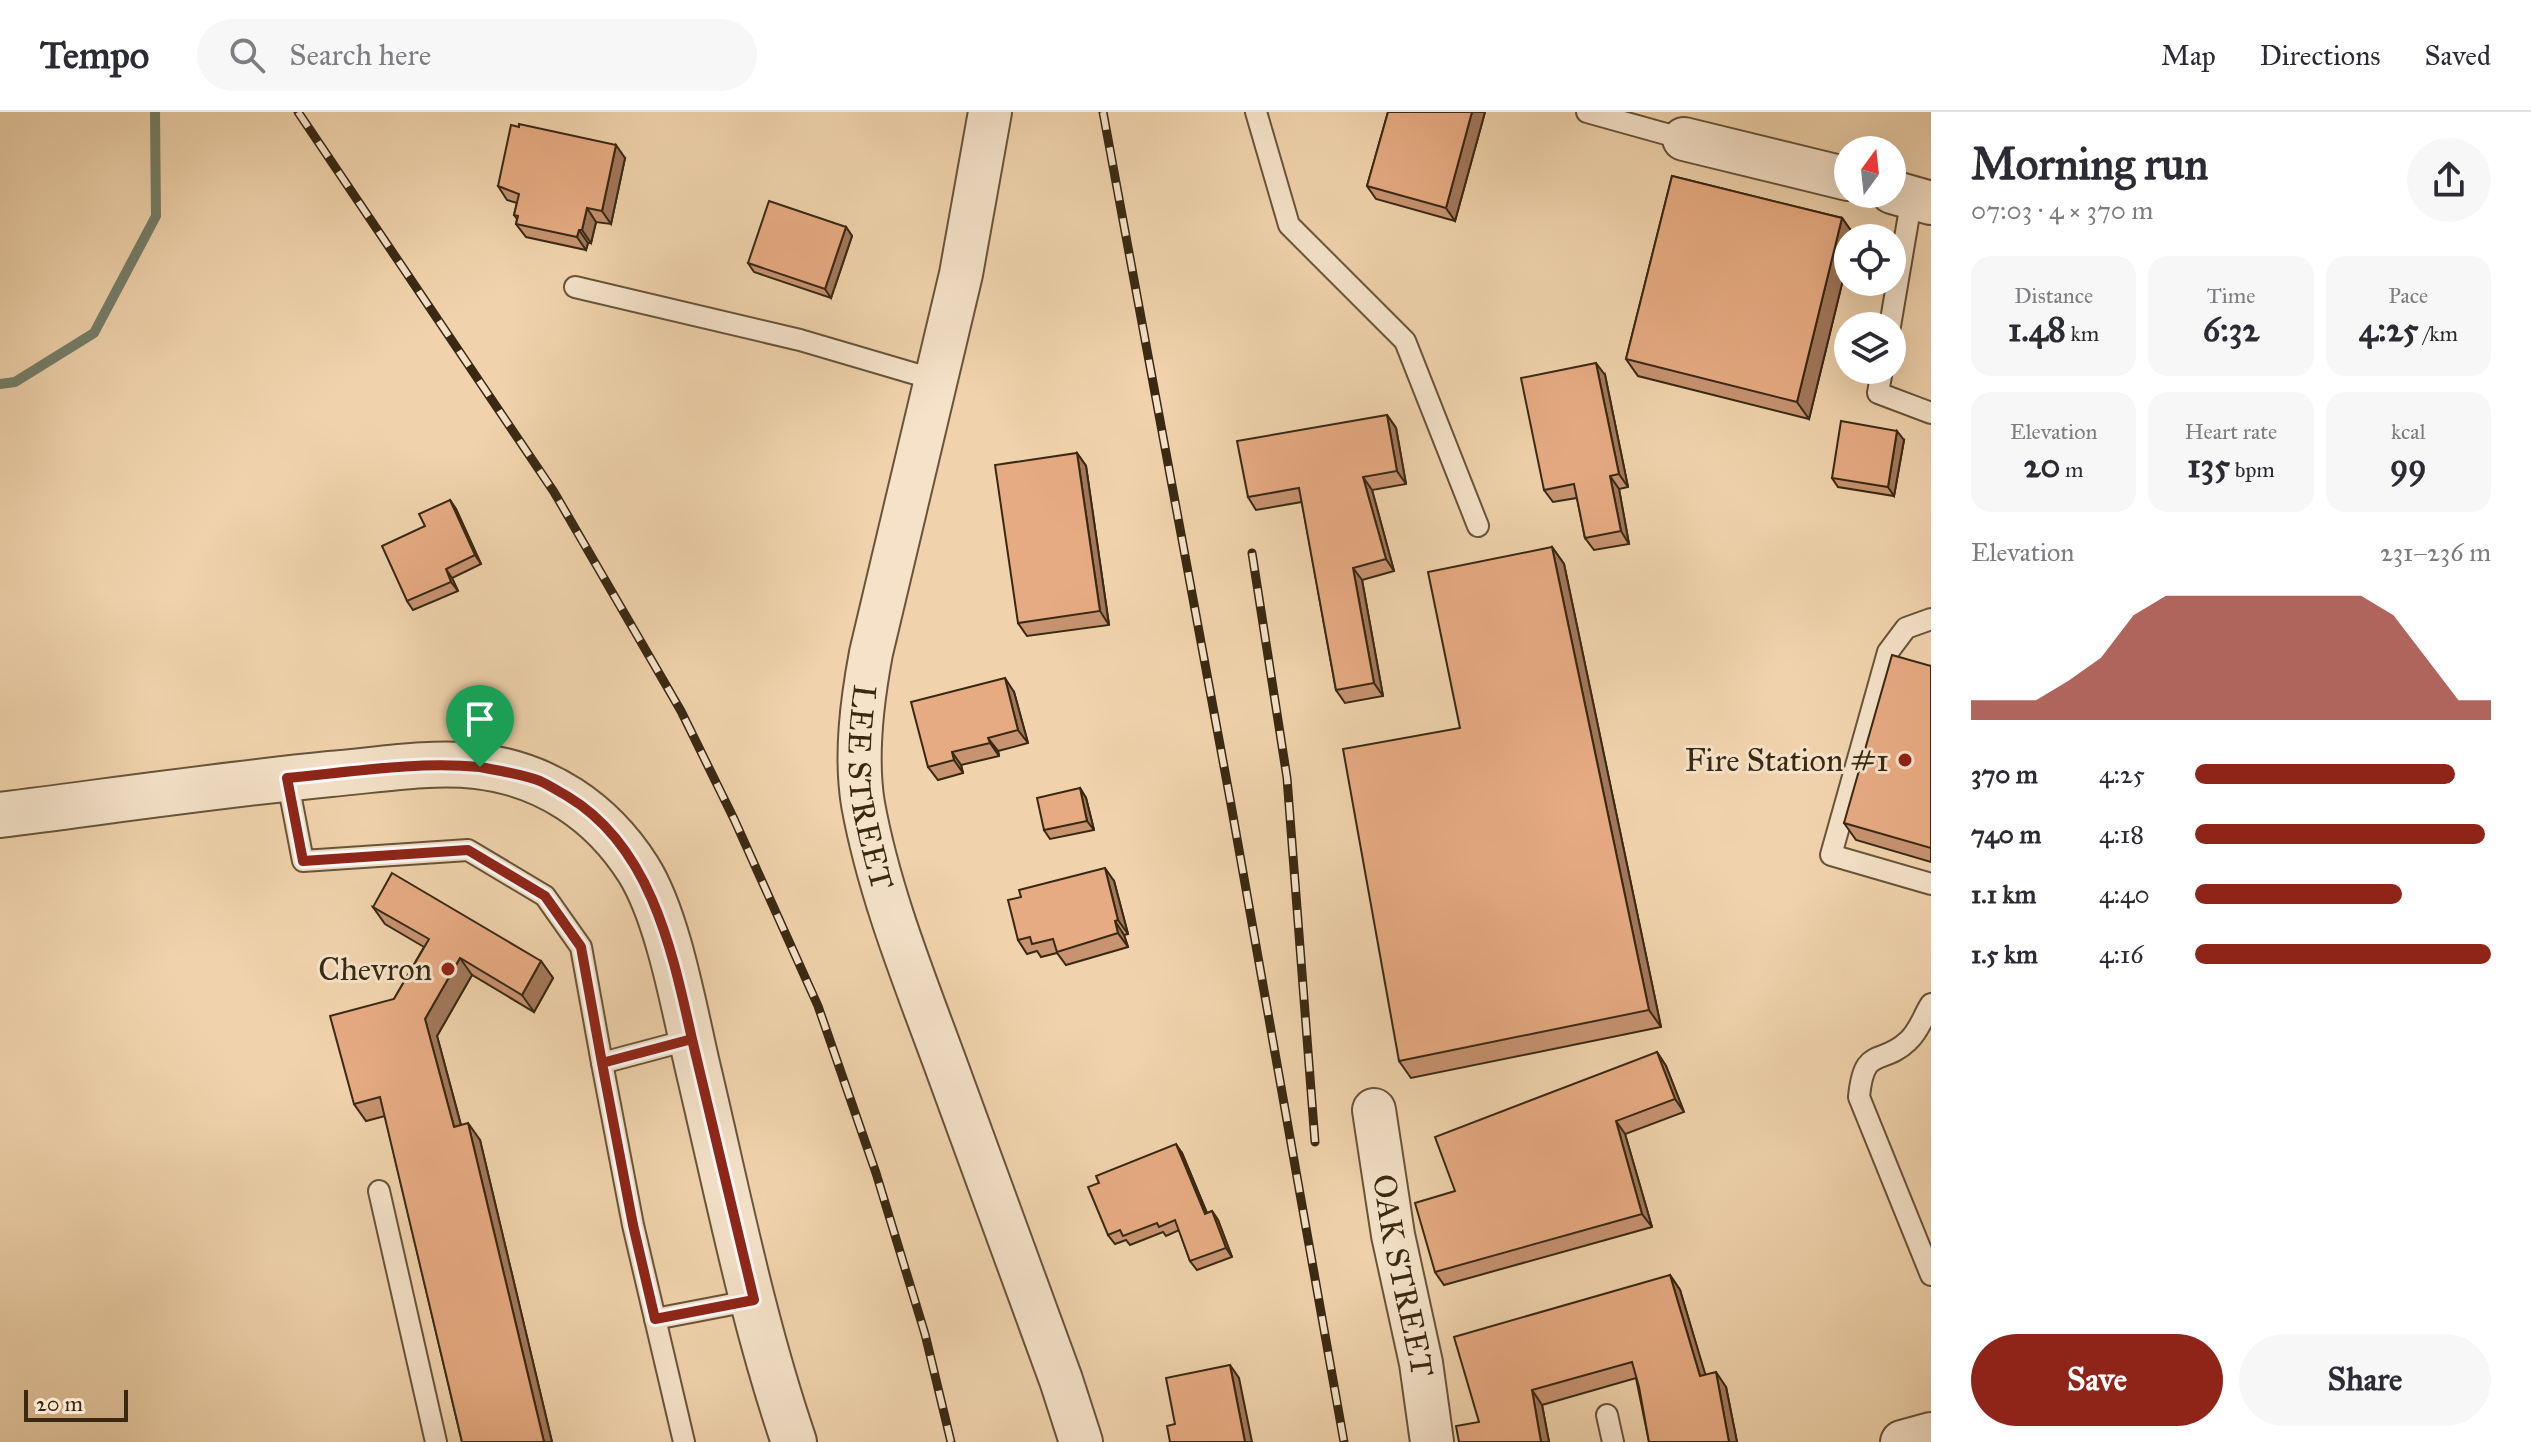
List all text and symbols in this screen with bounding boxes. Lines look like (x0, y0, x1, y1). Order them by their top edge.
search box (197, 19, 757, 91)
text: Tempo (40, 32, 149, 78)
icon: search (225, 33, 269, 77)
text: Search here (289, 37, 431, 73)
text: Map (2161, 38, 2216, 73)
text: Directions (2260, 38, 2381, 73)
text: Saved (2425, 38, 2491, 73)
north arrow (1834, 136, 1906, 208)
map controls (1834, 136, 1906, 384)
text: Morning run (1971, 137, 2208, 191)
button: share (2407, 138, 2491, 222)
text: 07:03 · 4 × 370 m (1971, 194, 2153, 226)
button: locate (1834, 224, 1906, 296)
text: Distance (2014, 282, 2093, 309)
text: Time (2207, 282, 2255, 309)
text: Pace (2388, 282, 2428, 309)
text: 1.48 (2008, 309, 2066, 350)
text: 6:32 (2203, 309, 2259, 350)
text: 4:25 (2359, 309, 2419, 350)
button: layers (1834, 312, 1906, 384)
text: km (2066, 320, 2099, 347)
text: /km (2419, 320, 2458, 347)
text: Elevation (2010, 418, 2097, 445)
text: Heart rate (2185, 418, 2277, 445)
text: kcal (2391, 418, 2426, 445)
text: 20 (2024, 445, 2060, 486)
text: 135 (2187, 445, 2230, 486)
text: 99 (2390, 445, 2427, 486)
text: m (2060, 456, 2084, 483)
text: bpm (2230, 456, 2275, 483)
text: Elevation (1971, 536, 2074, 568)
text: 231–236 m (2380, 536, 2491, 568)
street label: LEE STREET (839, 682, 902, 894)
pin (446, 685, 514, 767)
icon: arrive (458, 697, 502, 741)
place label: Fire Station #1 (1685, 741, 1889, 780)
marker: Fire Station #1 (1896, 751, 1914, 769)
text: 370 m (1971, 758, 2038, 790)
text: 4:25 (2099, 758, 2145, 790)
text: 740 m (1971, 818, 2041, 850)
text: 4:18 (2099, 818, 2144, 850)
text: 1.1 km (1971, 878, 2036, 910)
text: 4:40 (2099, 878, 2150, 910)
text: 1.5 km (1971, 938, 2038, 970)
text: 4:16 (2099, 938, 2144, 970)
place label: Chevron (318, 950, 432, 989)
marker: Chevron (439, 960, 457, 978)
street label: OAK STREET (1364, 1172, 1442, 1379)
button: Save (1971, 1334, 2223, 1426)
button: Share (2239, 1334, 2491, 1426)
scale bar (24, 1386, 128, 1422)
text: 20 m (36, 1390, 83, 1417)

